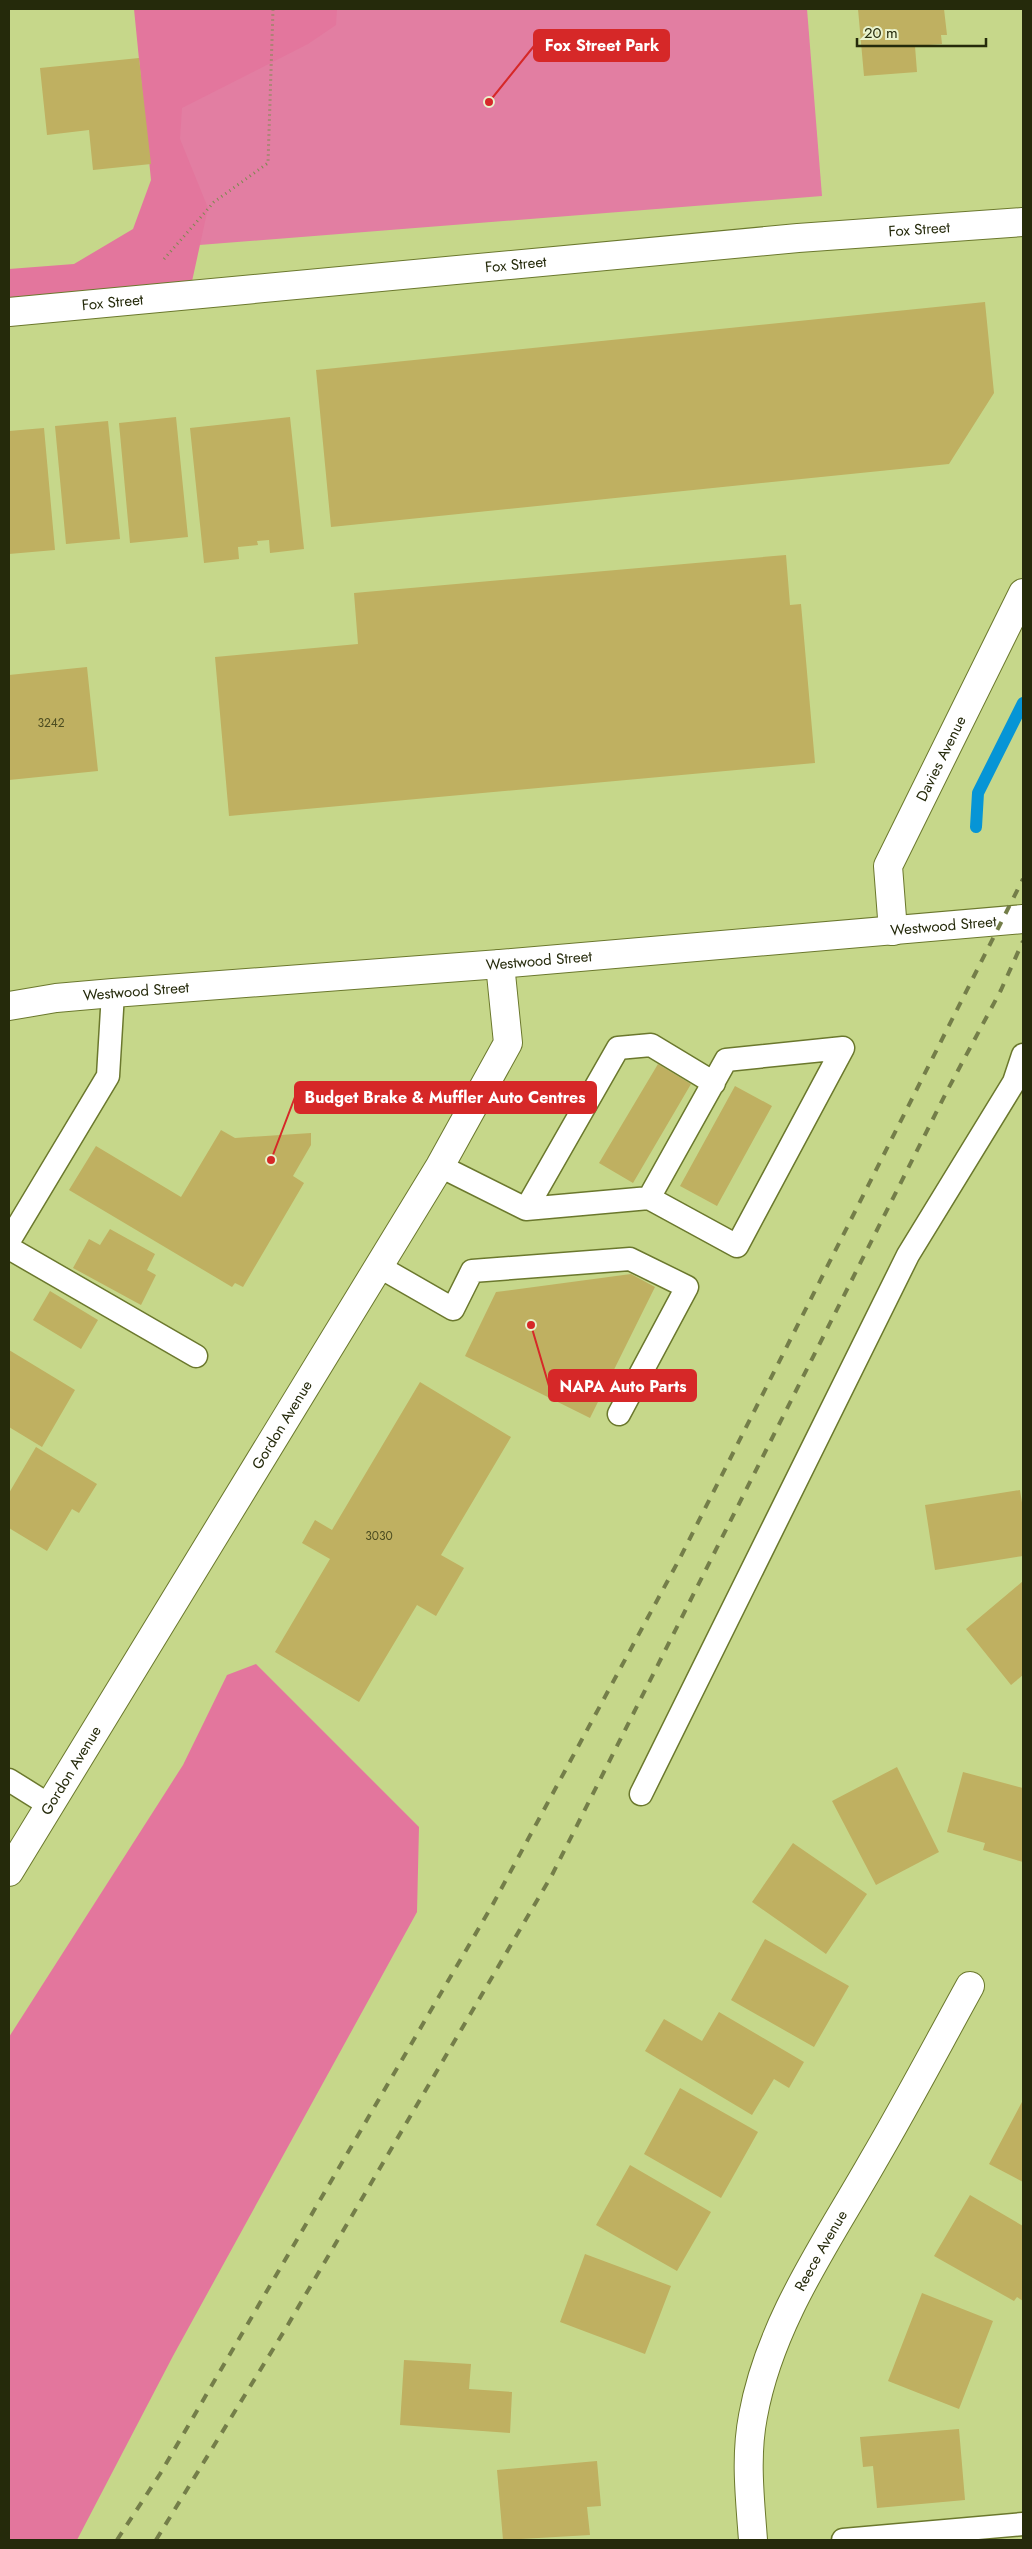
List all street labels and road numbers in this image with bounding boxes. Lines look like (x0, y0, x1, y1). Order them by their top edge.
street label: Fox Street (888, 216, 951, 243)
street label: Fox Street (484, 251, 548, 278)
street label: Fox Street (81, 288, 145, 316)
street label: Davies Avenue (911, 712, 972, 805)
street label: Westwood Street (889, 910, 998, 941)
street label: Westwood Street (485, 945, 593, 976)
street label: Westwood Street (82, 976, 190, 1007)
street label: Gordon Avenue (246, 1376, 318, 1474)
street label: Gordon Avenue (35, 1721, 107, 1819)
street label: Reece Avenue (789, 2206, 853, 2295)

